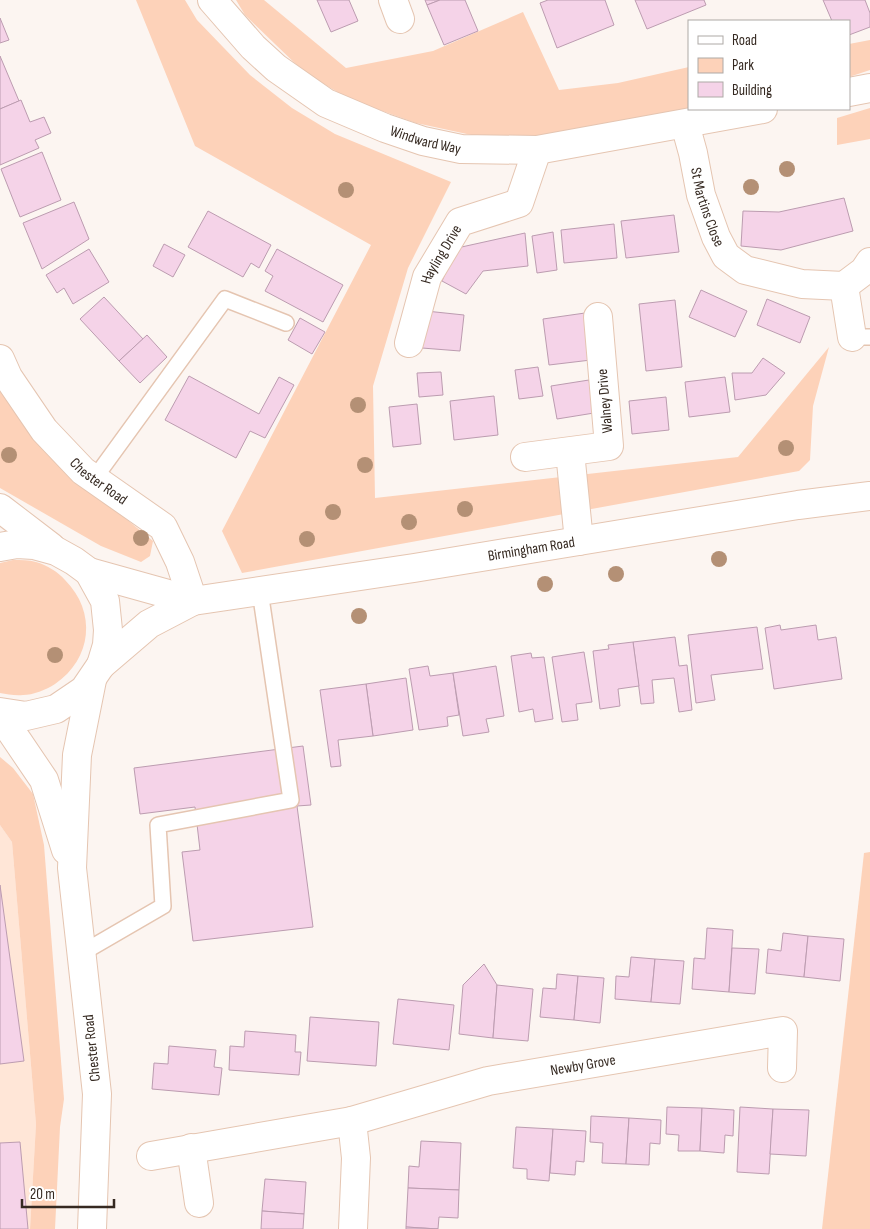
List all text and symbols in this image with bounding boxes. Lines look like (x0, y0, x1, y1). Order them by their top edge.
legend (688, 20, 850, 110)
text: Road (732, 31, 757, 50)
text: Park (732, 56, 754, 75)
text: Building (732, 81, 772, 100)
street label: Windward Way (388, 121, 463, 158)
street label: St Martins Close (686, 166, 729, 250)
street label: Hayling Drive (416, 221, 466, 286)
street label: Walney Drive (593, 368, 617, 434)
street label: Chester Road (66, 454, 131, 509)
street label: Birmingham Road (486, 532, 576, 565)
street label: Chester Road (79, 1014, 105, 1082)
street label: Newby Grove (549, 1050, 617, 1080)
scale bar (22, 1176, 115, 1208)
text: 20 m (30, 1185, 55, 1204)

